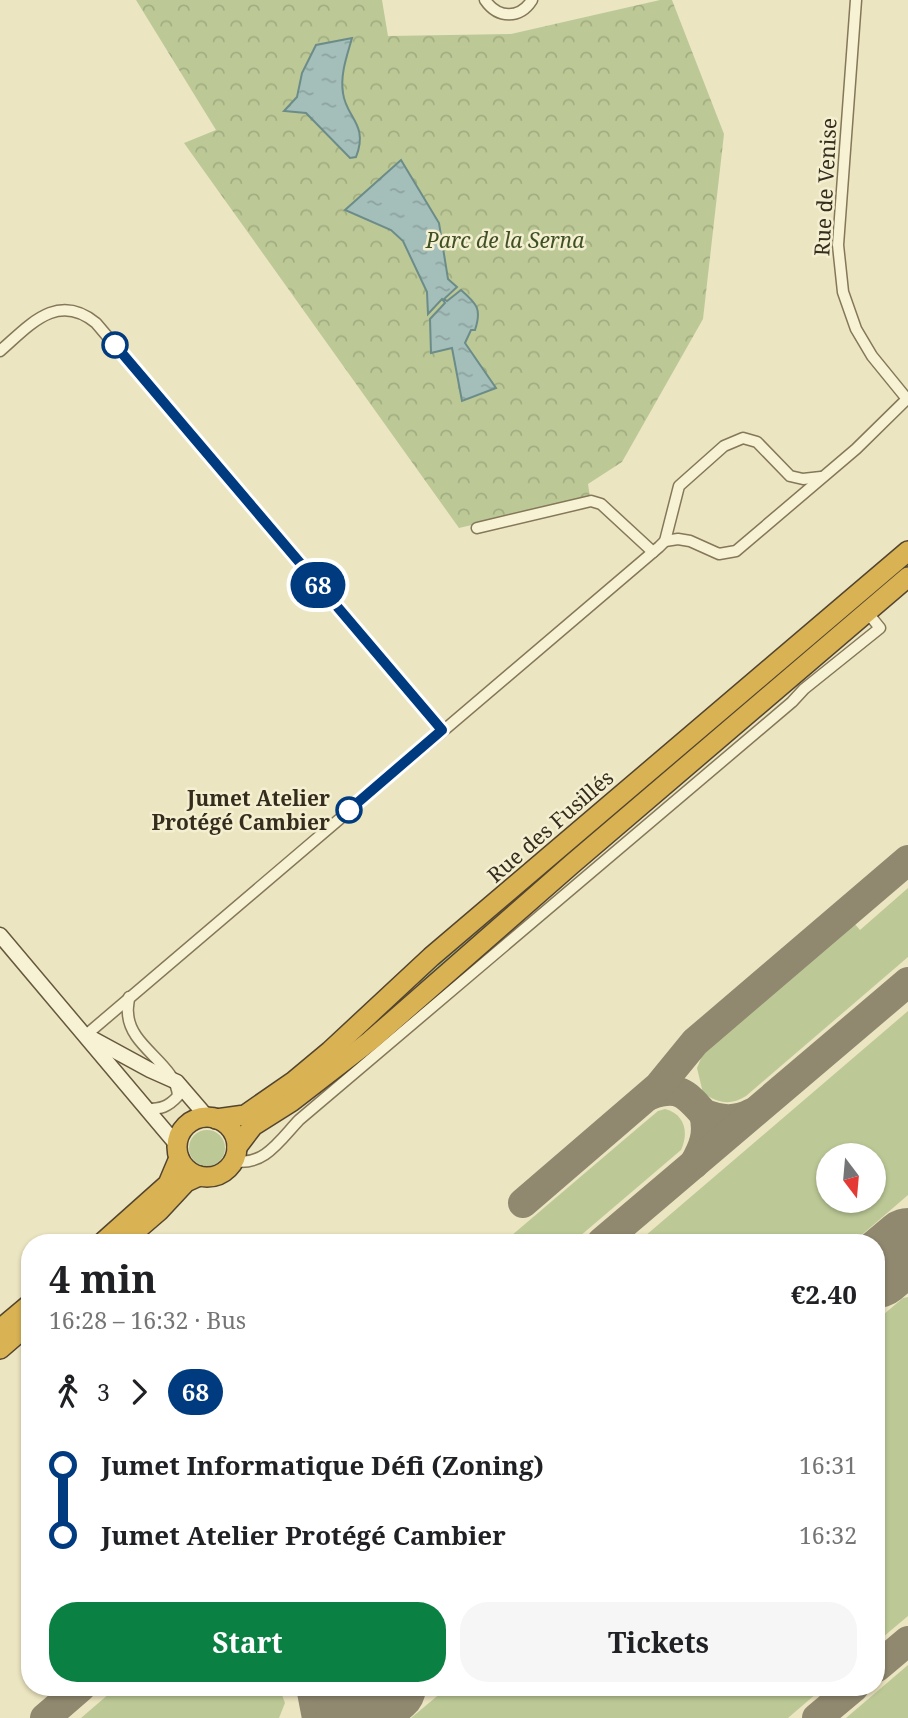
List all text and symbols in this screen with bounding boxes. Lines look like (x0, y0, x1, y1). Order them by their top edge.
street label: Rue de Venise (807, 117, 843, 257)
park label: Parc de la Serna (425, 226, 585, 254)
unlabelled marker (102, 332, 128, 358)
line badge: 68 (286, 562, 350, 608)
text: 68 (304, 568, 332, 601)
street label: Rue des Fusillés (481, 763, 619, 889)
place label: Jumet Atelier Protégé Cambier (152, 784, 330, 836)
marker: Jumet Atelier Protégé Cambier (336, 797, 362, 823)
north arrow (816, 1143, 886, 1213)
map controls (816, 1143, 886, 1213)
text: 4 min (49, 1252, 157, 1304)
text: €2.40 (791, 1276, 857, 1312)
text: 16:28 – 16:32 · Bus (49, 1304, 246, 1336)
icon: walk (49, 1373, 87, 1411)
icon: forward (120, 1373, 158, 1411)
text: 68 (182, 1375, 209, 1408)
text: 3 (97, 1376, 110, 1408)
text: Jumet Informatique Défi (Zoning) (101, 1447, 544, 1483)
text: 16:31 (799, 1449, 857, 1481)
text: Jumet Atelier Protégé Cambier (101, 1517, 506, 1553)
text: 16:32 (799, 1519, 857, 1551)
button: Start (49, 1602, 446, 1682)
button: Tickets (460, 1602, 857, 1682)

